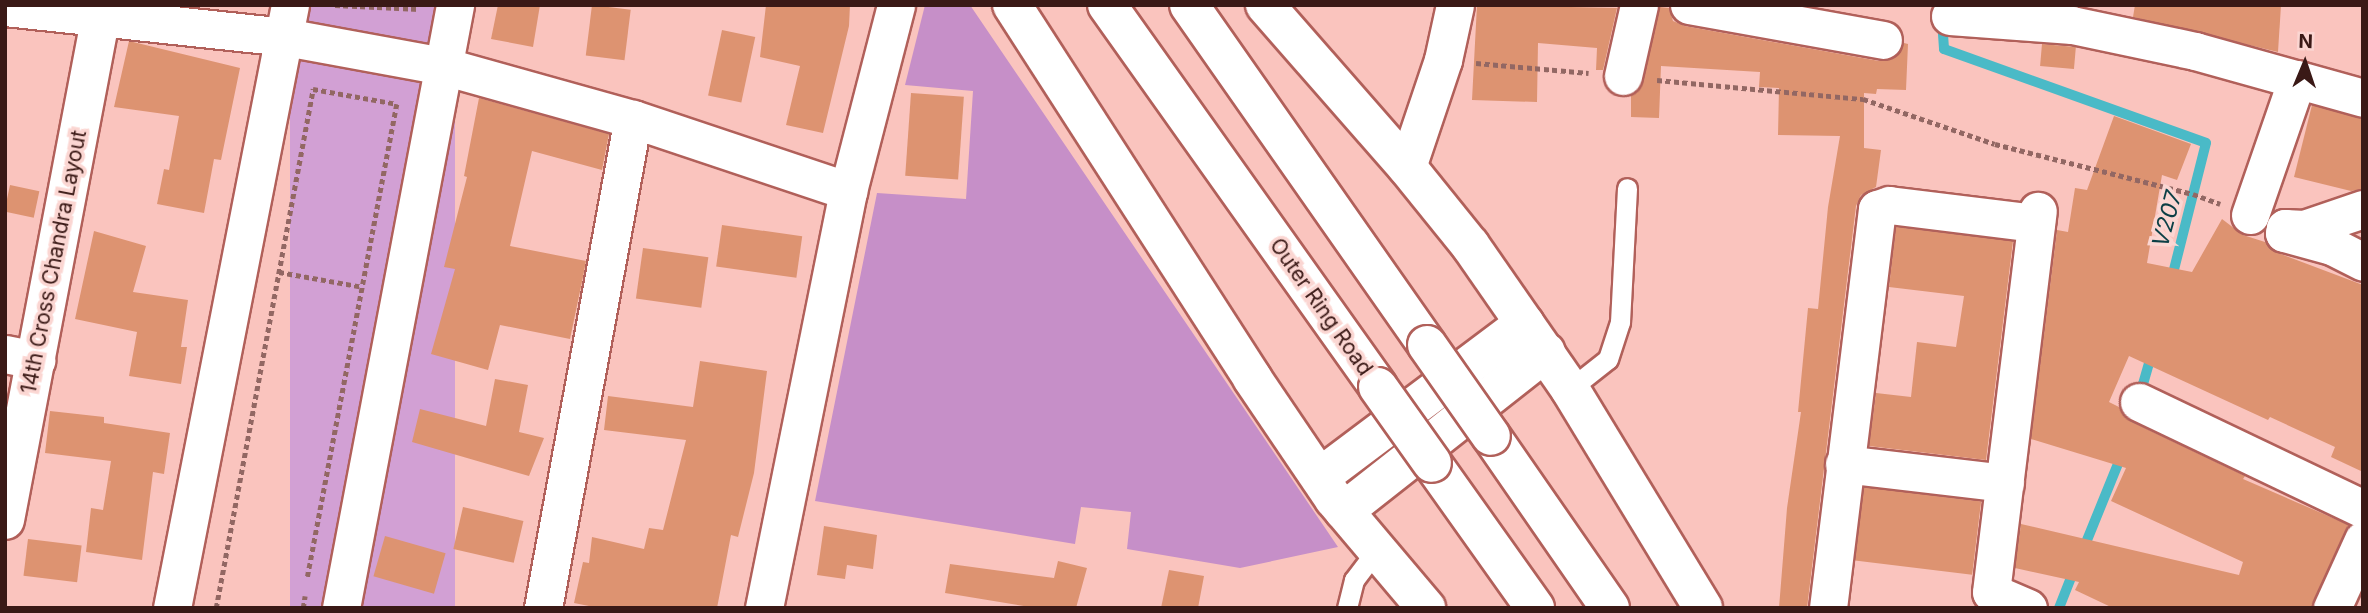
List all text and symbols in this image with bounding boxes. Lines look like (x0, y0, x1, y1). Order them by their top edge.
north arrow (2270, 28, 2340, 98)
text: N (2298, 30, 2313, 53)
street label: 14th Cross Chandra Layout (16, 128, 92, 396)
water label: V207 (2146, 188, 2188, 250)
street label: Outer Ring Road (1264, 234, 1378, 380)

